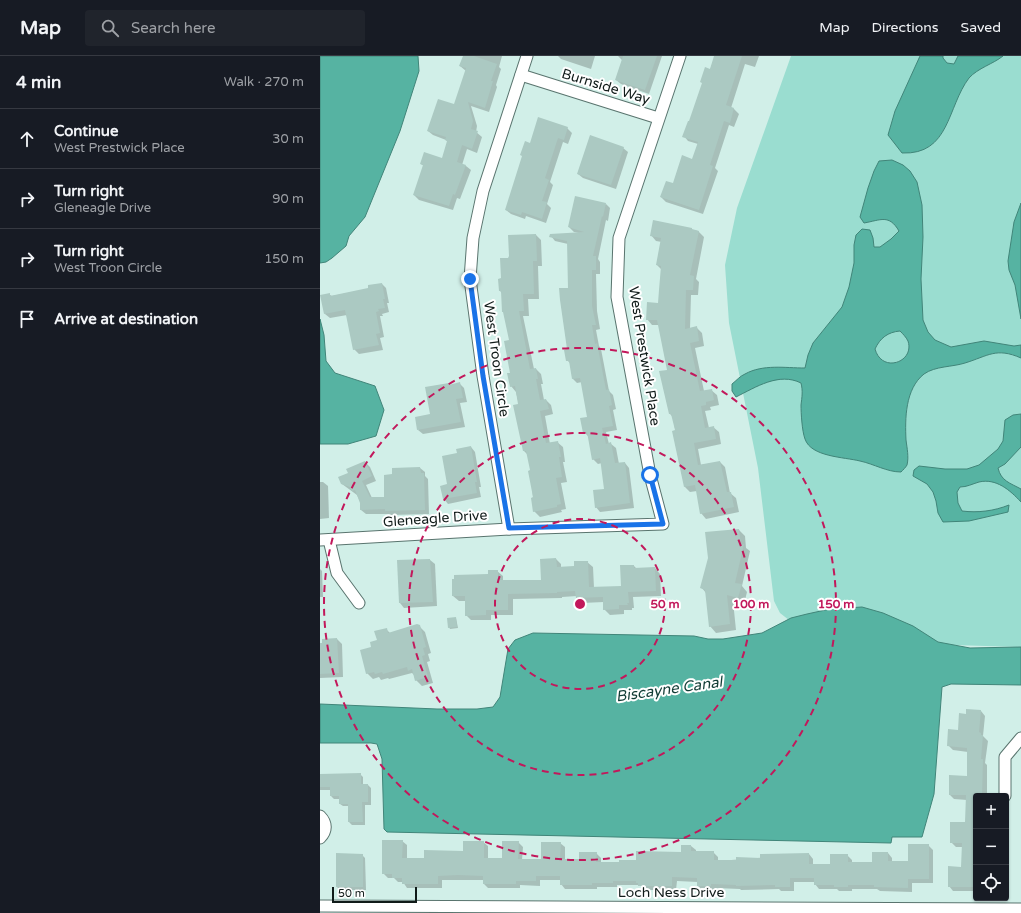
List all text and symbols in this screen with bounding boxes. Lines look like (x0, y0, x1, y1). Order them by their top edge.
search box (85, 10, 365, 46)
text: Map (20, 17, 61, 39)
icon: search (99, 17, 121, 39)
text: Search here (131, 19, 215, 37)
text: Map (819, 19, 850, 36)
text: Directions (872, 19, 939, 36)
text: Saved (961, 19, 1001, 36)
street label: Burnside Way (560, 65, 653, 108)
text: 4 min (16, 72, 61, 93)
text: Walk · 270 m (224, 74, 304, 90)
text: Continue (54, 122, 118, 140)
icon: ahead (16, 128, 38, 150)
text: 30 m (272, 131, 304, 147)
text: West Prestwick Place (54, 140, 185, 156)
text: Turn right (54, 182, 124, 200)
icon: right (16, 188, 38, 210)
text: 90 m (272, 191, 304, 207)
text: Gleneagle Drive (54, 200, 151, 216)
text: Turn right (54, 242, 124, 260)
icon: right (16, 248, 38, 270)
text: 150 m (264, 251, 304, 267)
text: West Troon Circle (54, 260, 162, 276)
route end (461, 270, 479, 288)
street label: West Prestwick Place (625, 285, 664, 427)
street label: West Troon Circle (480, 300, 513, 418)
icon: arrive (16, 308, 38, 330)
text: Arrive at destination (54, 310, 198, 328)
route start (641, 466, 659, 484)
street label: Gleneagle Drive (382, 506, 488, 531)
centre of rings (573, 597, 587, 611)
text: 50 m (650, 597, 680, 611)
text: 100 m (733, 597, 769, 611)
text: 150 m (818, 597, 854, 611)
water label: Biscayne Canal (615, 672, 726, 705)
map controls (973, 793, 1009, 901)
button: + (973, 793, 1009, 829)
button: − (973, 829, 1009, 865)
button: locate (973, 865, 1009, 901)
street label: Loch Ness Drive (618, 884, 724, 901)
scale bar (332, 885, 417, 904)
text: 50 m (338, 887, 365, 900)

